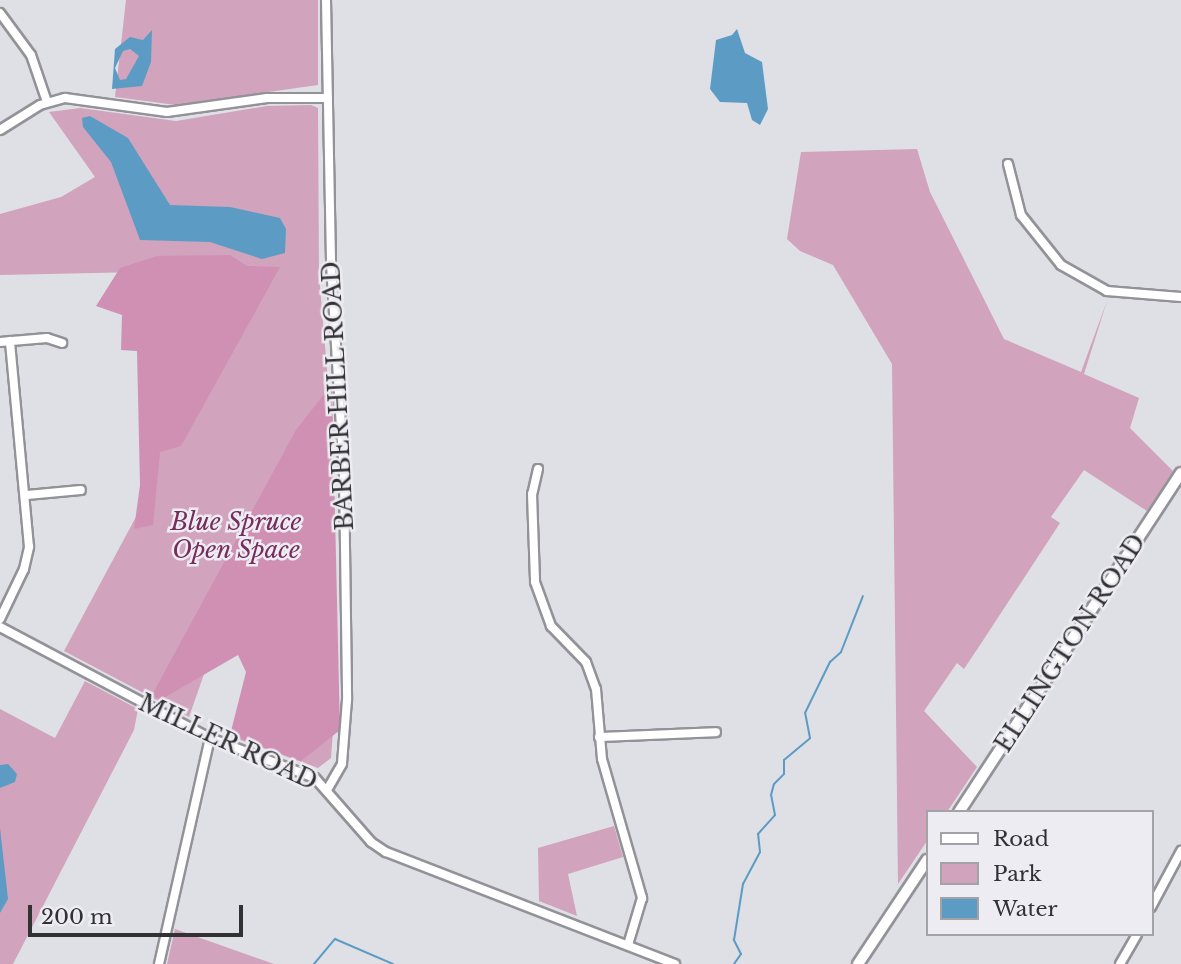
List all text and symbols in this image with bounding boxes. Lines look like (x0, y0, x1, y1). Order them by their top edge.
street label: BARBER HILL ROAD (317, 260, 359, 532)
park label: Blue Spruce Open Space (171, 508, 301, 564)
street label: ELLINGTON ROAD (989, 529, 1151, 757)
street label: MILLER ROAD (134, 688, 322, 796)
legend (926, 810, 1153, 936)
text: Road (993, 826, 1049, 852)
text: Park (993, 861, 1042, 887)
scale bar (32, 890, 247, 934)
text: Water (993, 896, 1057, 922)
text: 200 m (41, 904, 112, 930)

